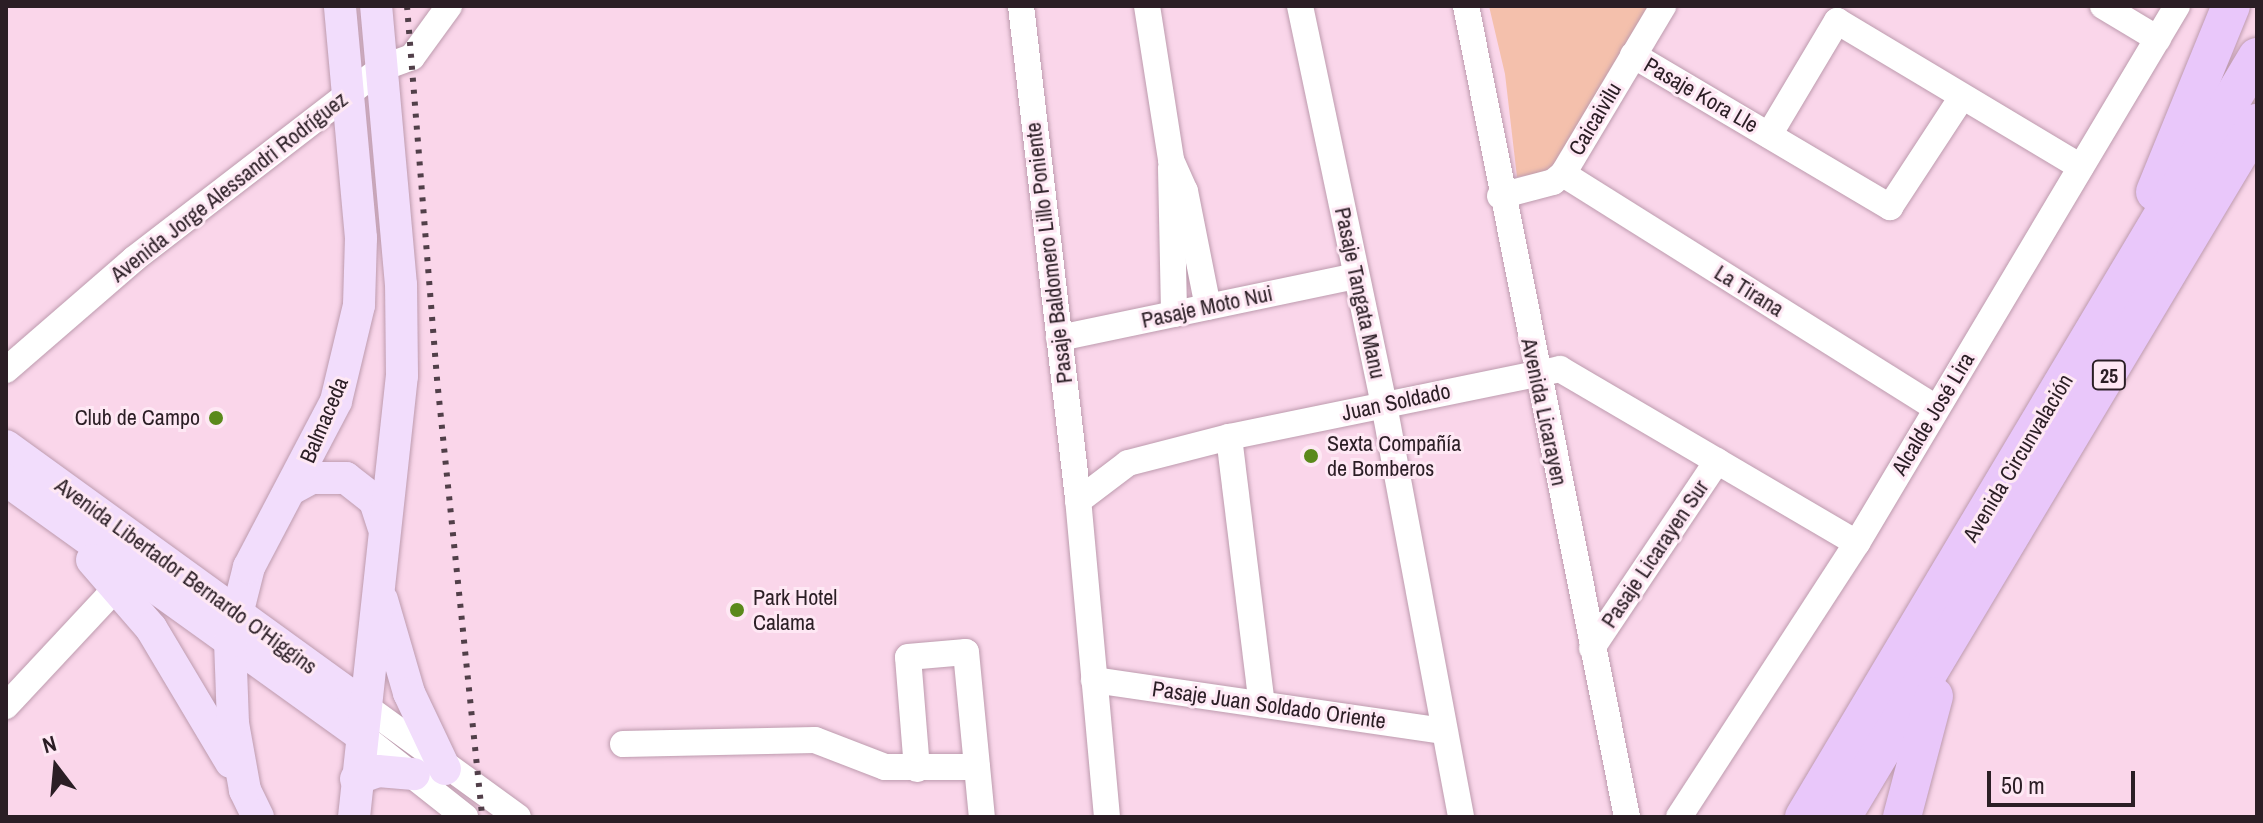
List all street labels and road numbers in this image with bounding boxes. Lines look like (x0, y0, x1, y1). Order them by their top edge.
street label: Pasaje Kora Lle (1639, 52, 1763, 138)
street label: Caicaivilu (1563, 78, 1627, 160)
street label: Avenida Jorge Alessandri Rodríguez (105, 86, 353, 288)
street label: Pasaje Baldomero Lillo Poniente (1020, 121, 1078, 385)
street label: Pasaje Tangata Manu (1329, 205, 1391, 381)
street label: La Tirana (1709, 259, 1789, 323)
street label: Pasaje Moto Nui (1139, 280, 1275, 334)
street label: Avenida Licarayen (1515, 336, 1573, 488)
street label: Alcalde José Lira (1886, 348, 1980, 480)
road number: 25 (2091, 359, 2127, 391)
street label: Avenida Circunvalación (1957, 369, 2079, 547)
street label: Balmaceda (294, 373, 354, 467)
street label: Juan Soldado (1339, 378, 1453, 426)
street label: Avenida Libertador Bernardo O'Higgins (50, 472, 322, 680)
street label: Pasaje Licarayen Sur (1596, 475, 1714, 633)
street label: Pasaje Juan Soldado Oriente (1150, 676, 1388, 734)

